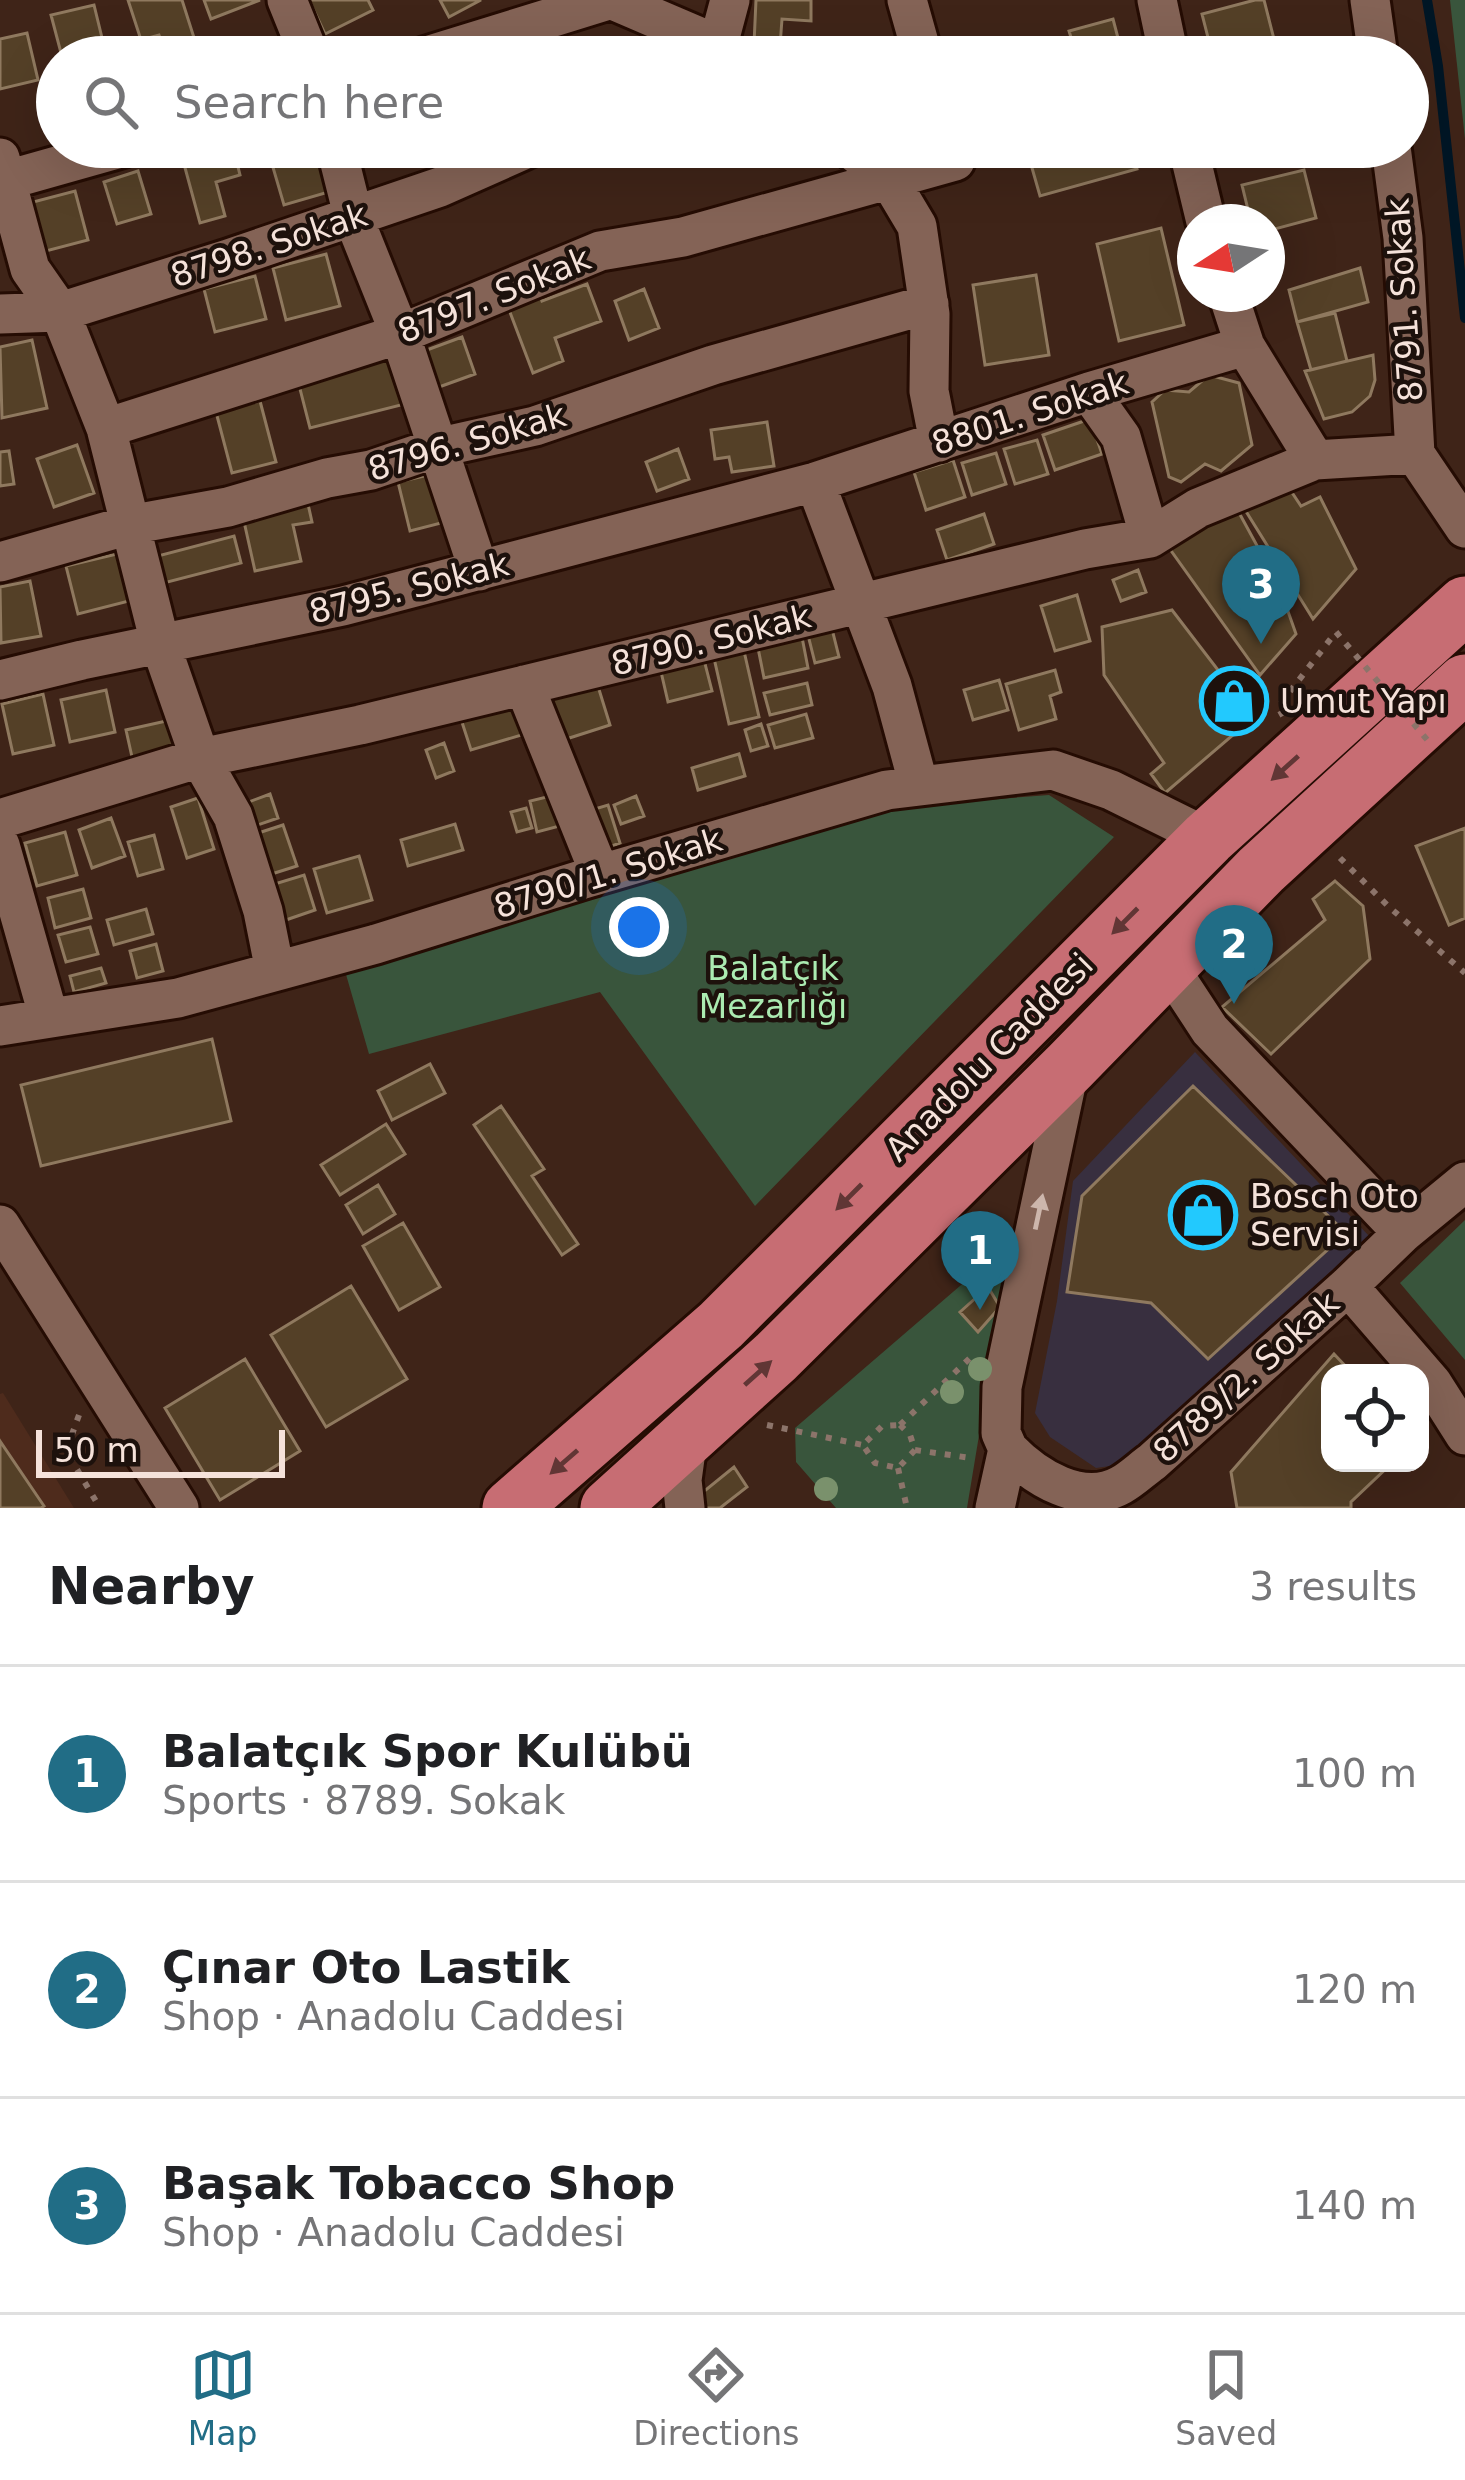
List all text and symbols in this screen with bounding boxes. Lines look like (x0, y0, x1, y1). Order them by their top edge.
search box (36, 36, 1429, 168)
icon: search (78, 69, 144, 135)
text: Search here (174, 76, 444, 129)
street label: 8798. Sokak (166, 195, 373, 295)
street label: 8791. Sokak (1377, 196, 1431, 403)
north arrow (1177, 204, 1285, 312)
street label: 8797. Sokak (392, 238, 597, 351)
street label: 8801. Sokak (927, 363, 1134, 463)
street label: 8796. Sokak (364, 395, 571, 489)
street label: 8795. Sokak (305, 544, 514, 632)
pin: 3 (1222, 545, 1300, 644)
street label: 8790. Sokak (607, 596, 816, 684)
shop icon: Umut Yapı (1199, 666, 1269, 736)
place label: Umut Yapı (1280, 682, 1447, 721)
one-way arrow (1270, 754, 1300, 781)
street label: 8790/1. Sokak (489, 820, 727, 926)
your location (609, 897, 669, 957)
pin: 2 (1195, 905, 1273, 1004)
one-way arrow (1111, 907, 1139, 935)
street label: Anadolu Caddesi (877, 945, 1101, 1169)
park label: Balatçık Mezarlığı (699, 949, 847, 1026)
place label: Bosch Oto Servisi (1250, 1177, 1419, 1254)
shop icon: Bosch Oto Servisi (1168, 1180, 1238, 1250)
one-way arrow (835, 1183, 863, 1211)
one-way arrow (1030, 1192, 1049, 1230)
pin: 1 (941, 1211, 1019, 1310)
street label: 8789/2. Sokak (1145, 1283, 1347, 1470)
one-way arrow (744, 1360, 773, 1387)
map controls (1321, 1364, 1429, 1472)
button: locate (1321, 1364, 1429, 1472)
scale bar (36, 1424, 285, 1477)
text: 50 m (54, 1431, 139, 1470)
one-way arrow (549, 1448, 578, 1475)
text: Nearby (48, 1557, 255, 1616)
text: 3 results (1249, 1564, 1417, 1609)
text: Balatçık Spor Kulübü (162, 1725, 693, 1778)
text: 1 (73, 1751, 101, 1796)
text: 100 m (1292, 1751, 1417, 1796)
text: Sports · 8789. Sokak (162, 1778, 565, 1823)
text: Çınar Oto Lastik (162, 1941, 570, 1994)
text: 2 (73, 1967, 101, 2012)
text: 120 m (1292, 1967, 1417, 2012)
text: Shop · Anadolu Caddesi (162, 1994, 625, 2039)
text: Başak Tobacco Shop (162, 2157, 675, 2210)
text: 3 (73, 2183, 101, 2228)
text: 140 m (1292, 2183, 1417, 2228)
text: Shop · Anadolu Caddesi (162, 2210, 625, 2255)
tab: Map (188, 2342, 258, 2453)
tab: Directions (633, 2342, 799, 2453)
tab: Saved (1175, 2342, 1277, 2453)

